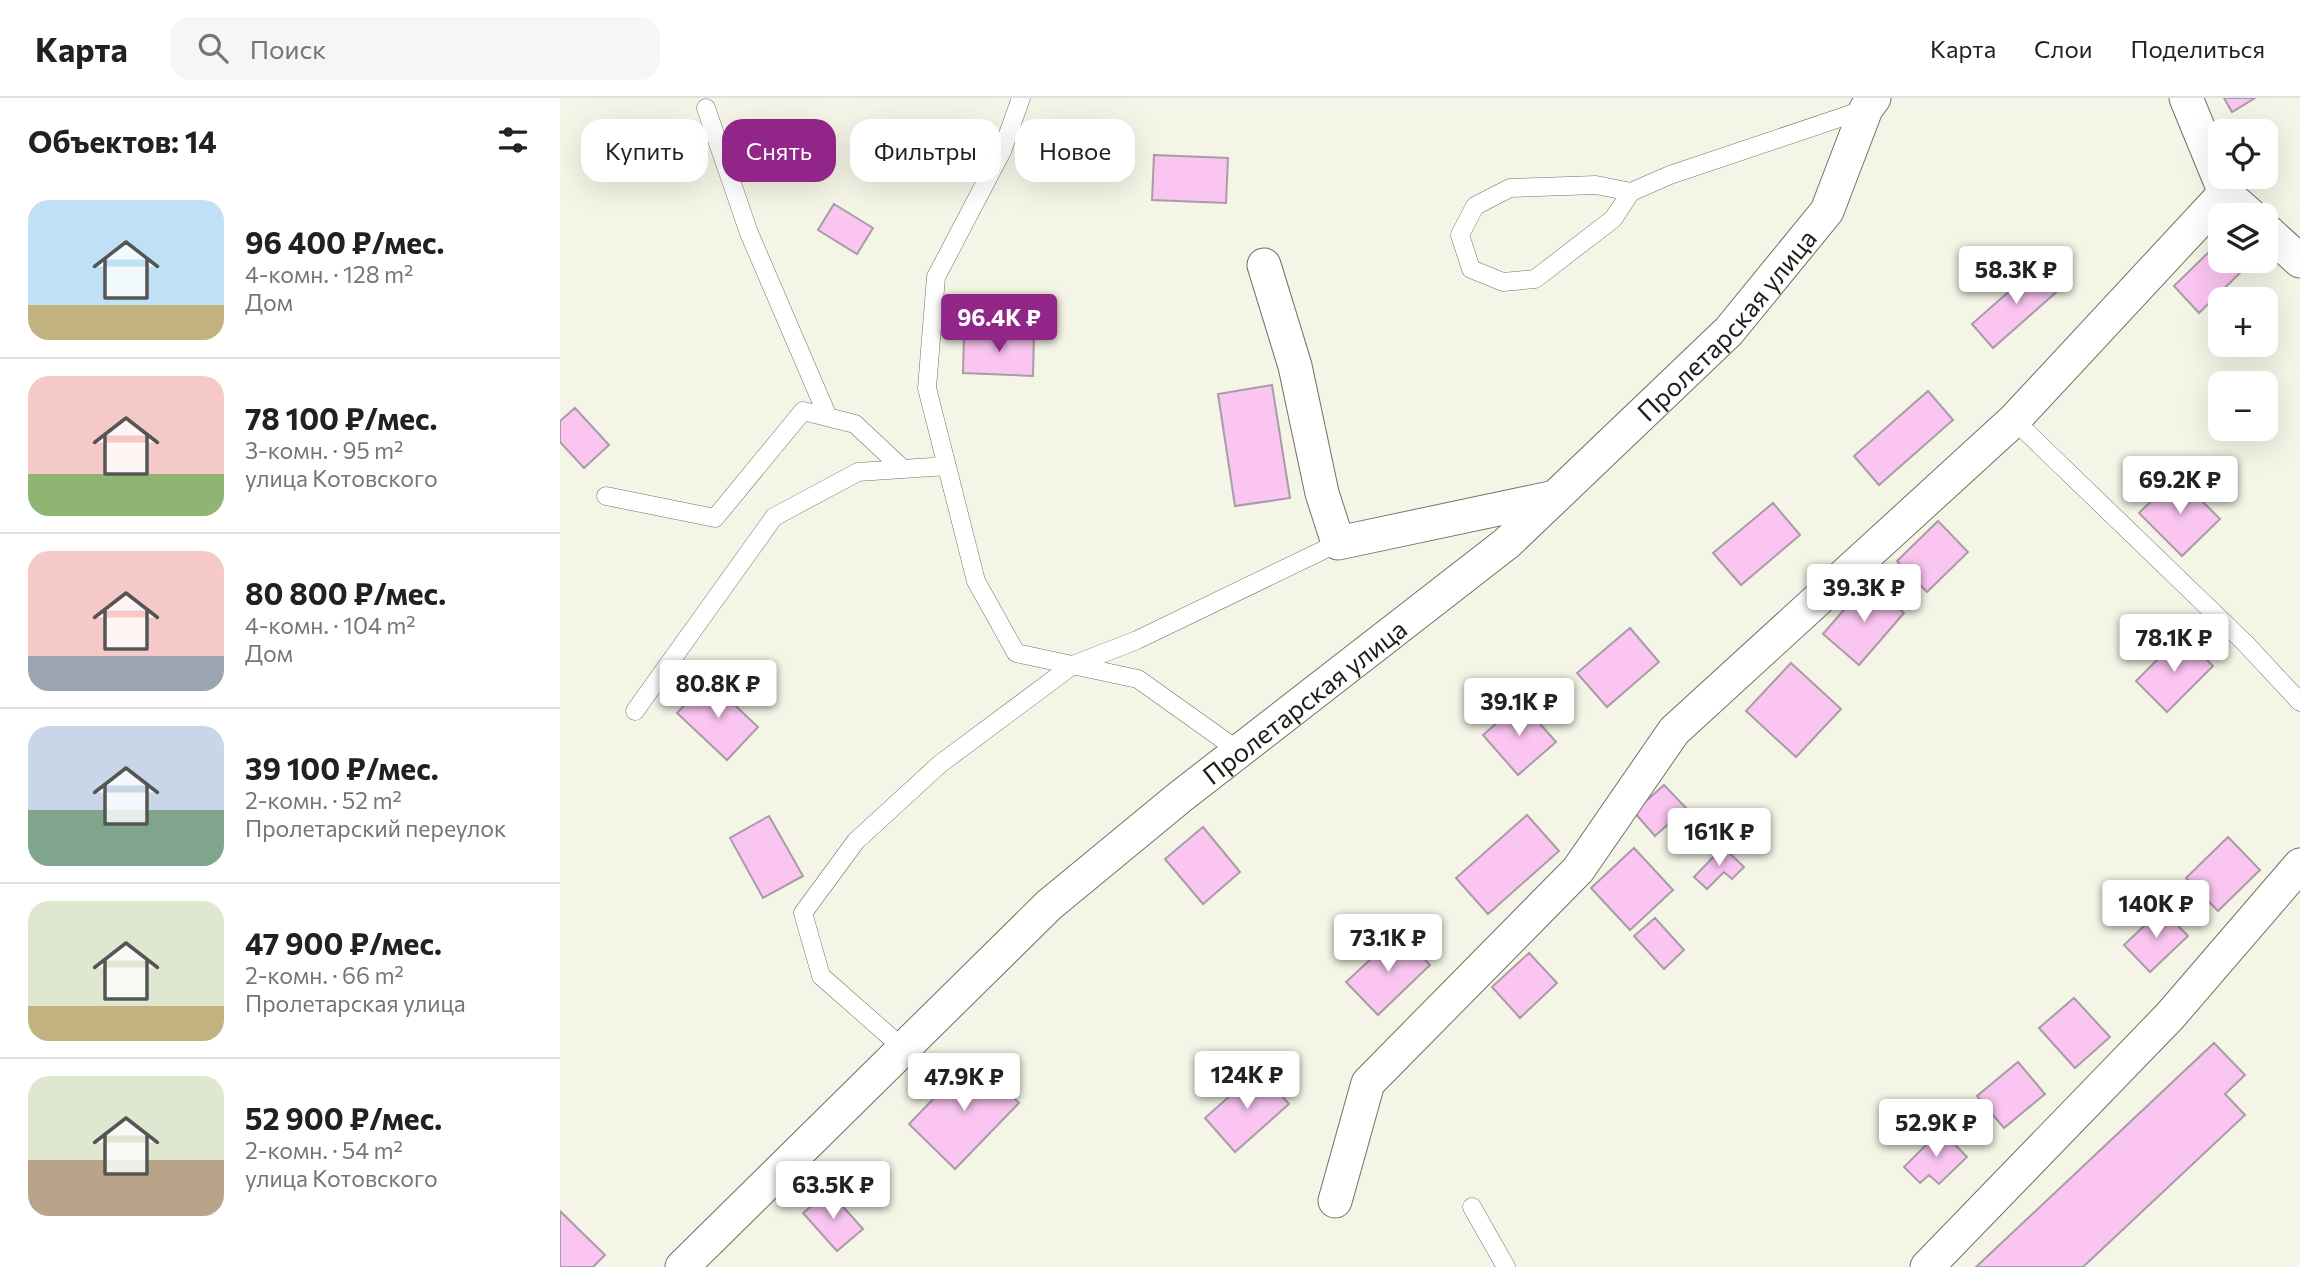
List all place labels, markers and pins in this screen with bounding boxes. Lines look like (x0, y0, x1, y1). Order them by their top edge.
pin: 58.3K ₽ (1951, 246, 2081, 306)
pin: 96.4K ₽ (934, 294, 1064, 354)
pin: 69.2K ₽ (2115, 456, 2245, 516)
pin: 39.3K ₽ (1799, 564, 1929, 624)
pin: 78.1K ₽ (2109, 614, 2239, 674)
pin: 80.8K ₽ (653, 660, 783, 720)
pin: 39.1K ₽ (1454, 678, 1584, 738)
pin: 161K ₽ (1662, 808, 1776, 868)
pin: 140K ₽ (2099, 880, 2213, 940)
pin: 73.1K ₽ (1323, 914, 1453, 974)
pin: 124K ₽ (1190, 1052, 1304, 1111)
pin: 47.9K ₽ (899, 1054, 1029, 1113)
pin: 52.9K ₽ (1871, 1100, 2001, 1159)
pin: 63.5K ₽ (768, 1162, 898, 1221)

